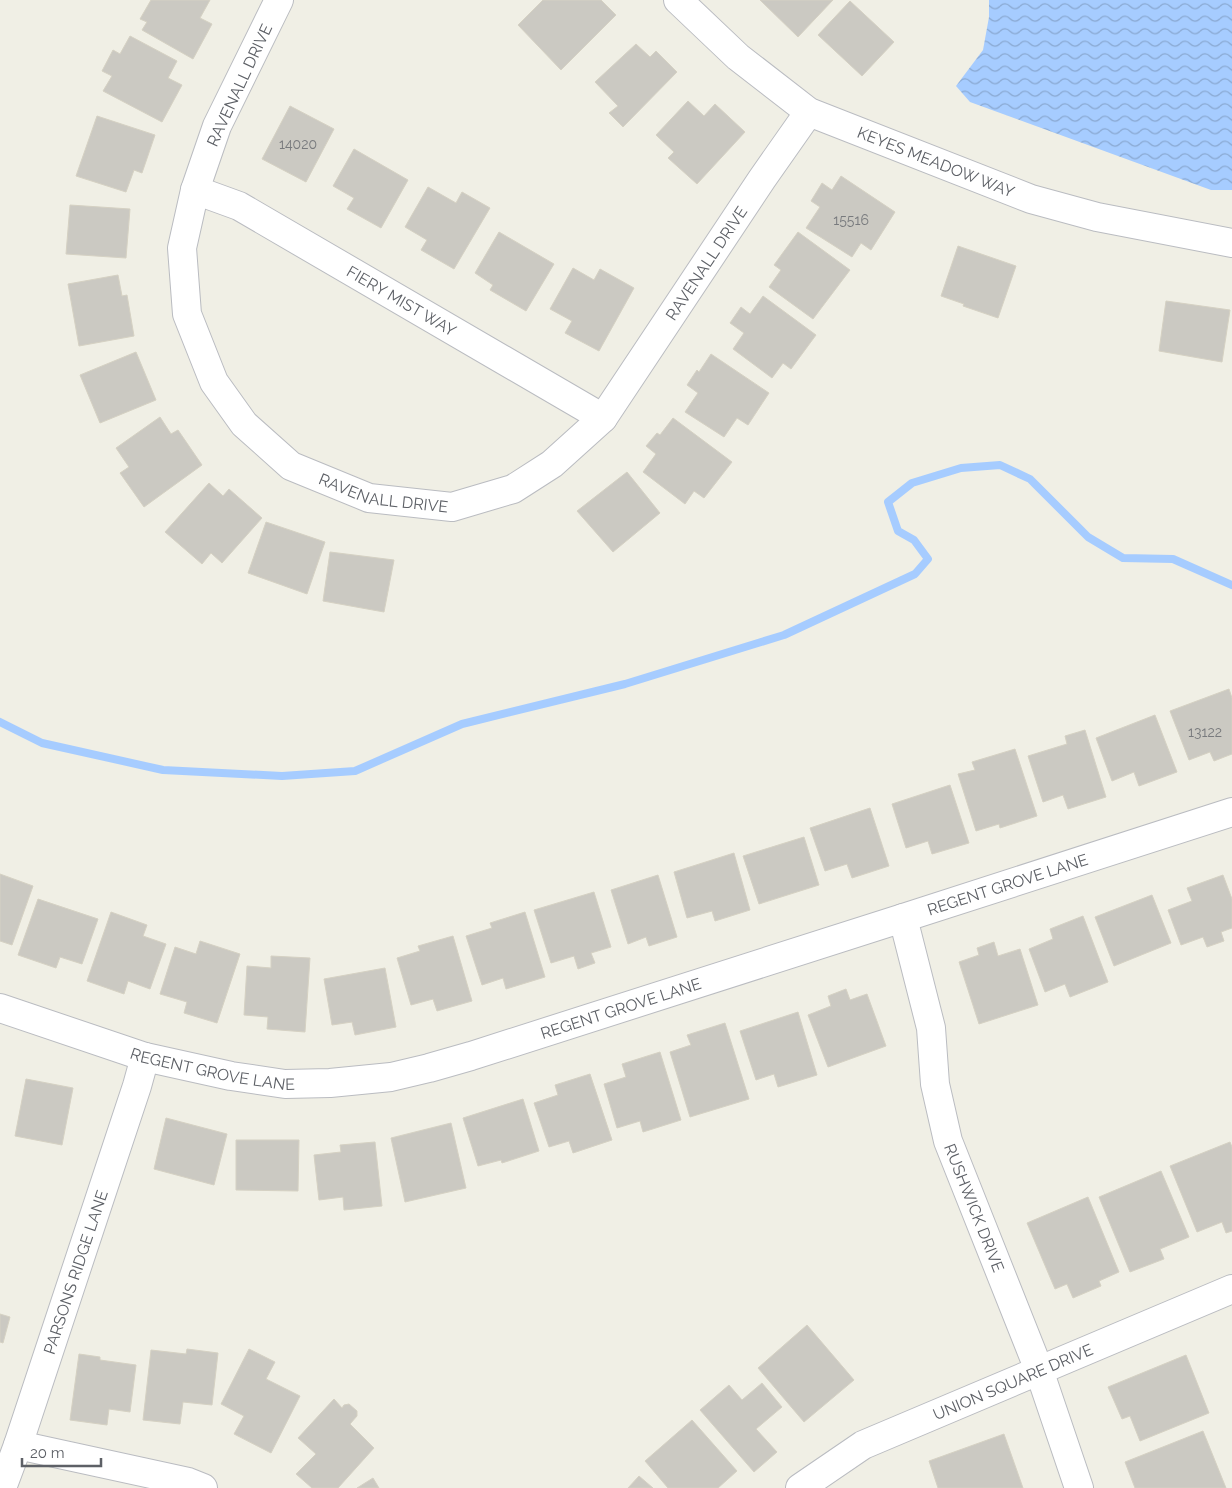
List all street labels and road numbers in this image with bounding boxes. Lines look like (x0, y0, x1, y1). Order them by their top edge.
street label: RAVENALL DRIVE (203, 21, 276, 149)
street label: KEYES MEADOW WAY (855, 123, 1018, 202)
street label: RAVENALL DRIVE (662, 203, 751, 324)
street label: FIERY MIST WAY (343, 262, 460, 341)
street label: RAVENALL DRIVE (316, 469, 449, 517)
street label: REGENT GROVE LANE (925, 850, 1090, 920)
street label: REGENT GROVE LANE (538, 974, 704, 1043)
street label: REGENT GROVE LANE (128, 1044, 295, 1094)
street label: RUSHWICK DRIVE (940, 1141, 1008, 1275)
street label: PARSONS RIDGE LANE (40, 1188, 112, 1357)
street label: UNION SQUARE DRIVE (930, 1340, 1096, 1424)

